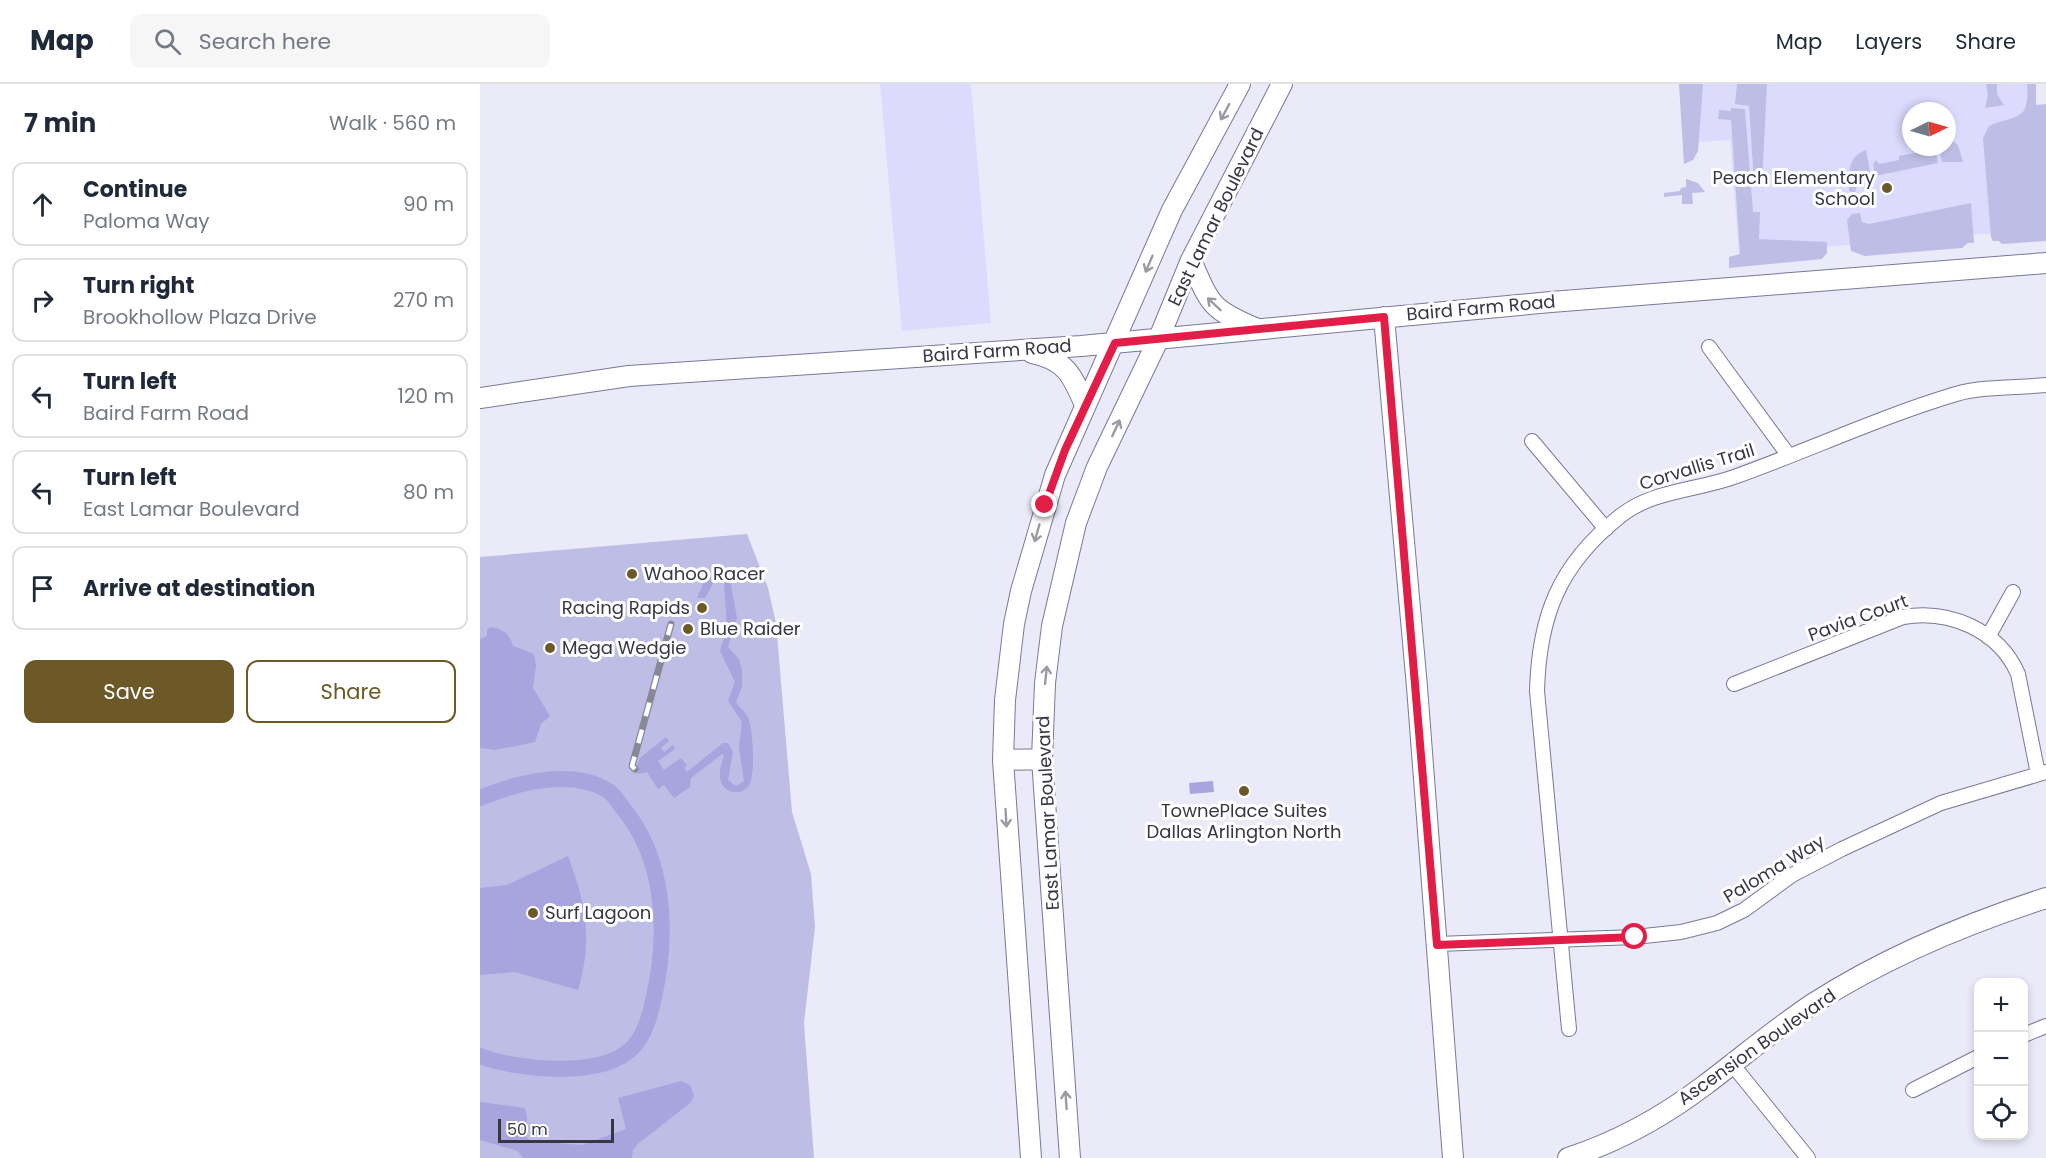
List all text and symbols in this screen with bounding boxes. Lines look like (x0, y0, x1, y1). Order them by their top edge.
search box (130, 14, 550, 68)
text: Map (30, 21, 94, 60)
icon: search (151, 25, 184, 58)
text: Search here (199, 26, 331, 57)
text: Map (1776, 27, 1822, 56)
text: Layers (1855, 27, 1922, 56)
text: Share (1955, 27, 2016, 56)
north arrow (1902, 102, 1956, 156)
one-way arrow (1219, 103, 1231, 120)
text: 7 min (24, 105, 96, 141)
text: Walk · 560 m (329, 109, 456, 137)
street label: East Lamar Boulevard (1162, 124, 1270, 310)
place label: Peach Elementary School (1712, 165, 1875, 211)
text: Continue (83, 174, 187, 205)
marker: Peach Elementary School (1880, 181, 1894, 195)
icon: ahead (26, 188, 59, 221)
text: 90 m (403, 190, 454, 218)
text: Paloma Way (83, 207, 210, 235)
one-way arrow (1142, 254, 1154, 272)
text: Turn right (83, 270, 194, 301)
icon: right (26, 284, 59, 317)
text: 270 m (393, 286, 454, 314)
street label: Baird Farm Road (1405, 289, 1556, 326)
one-way arrow (1207, 297, 1222, 311)
text: Brookhollow Plaza Drive (83, 303, 317, 331)
street label: Baird Farm Road (922, 333, 1072, 368)
text: Turn left (83, 366, 177, 397)
icon: left (26, 380, 59, 413)
text: 120 m (398, 382, 454, 410)
text: Baird Farm Road (83, 399, 249, 427)
one-way arrow (1111, 419, 1123, 437)
street label: Corvallis Trail (1636, 437, 1758, 496)
text: Turn left (83, 462, 177, 493)
icon: left (26, 476, 59, 509)
text: 80 m (403, 478, 454, 506)
route end (1031, 491, 1057, 517)
text: East Lamar Boulevard (83, 495, 300, 523)
one-way arrow (1031, 523, 1042, 542)
place label: Wahoo Racer (644, 561, 765, 586)
marker: Wahoo Racer (625, 567, 639, 581)
icon: arrive (26, 572, 59, 605)
text: Arrive at destination (83, 573, 315, 604)
street label: Pavia Court (1805, 588, 1911, 647)
place label: Racing Rapids (562, 595, 690, 620)
marker: Racing Rapids (695, 601, 709, 615)
place label: Blue Raider (700, 616, 801, 641)
marker: Blue Raider (681, 622, 695, 636)
place label: Mega Wedgie (562, 635, 686, 660)
marker: Mega Wedgie (543, 641, 557, 655)
button: Save (24, 660, 234, 723)
button: Share (246, 660, 456, 723)
one-way arrow (1040, 665, 1051, 685)
street label: East Lamar Boulevard (1030, 715, 1065, 911)
marker: TownePlace Suites Dallas Arlington North (1237, 784, 1251, 798)
place label: TownePlace Suites Dallas Arlington North (1147, 798, 1341, 844)
one-way arrow (1001, 808, 1012, 828)
street label: Paloma Way (1718, 829, 1829, 909)
place label: Surf Lagoon (545, 900, 651, 925)
marker: Surf Lagoon (526, 906, 540, 920)
route start (1621, 923, 1647, 949)
map controls (1974, 978, 2028, 1140)
button: + (1974, 978, 2028, 1032)
street label: Ascension Boulevard (1673, 983, 1841, 1111)
button: − (1974, 1032, 2028, 1086)
button: locate (1974, 1086, 2028, 1140)
one-way arrow (1060, 1090, 1071, 1110)
scale bar (498, 1116, 614, 1144)
text: 50 m (507, 1118, 548, 1141)

